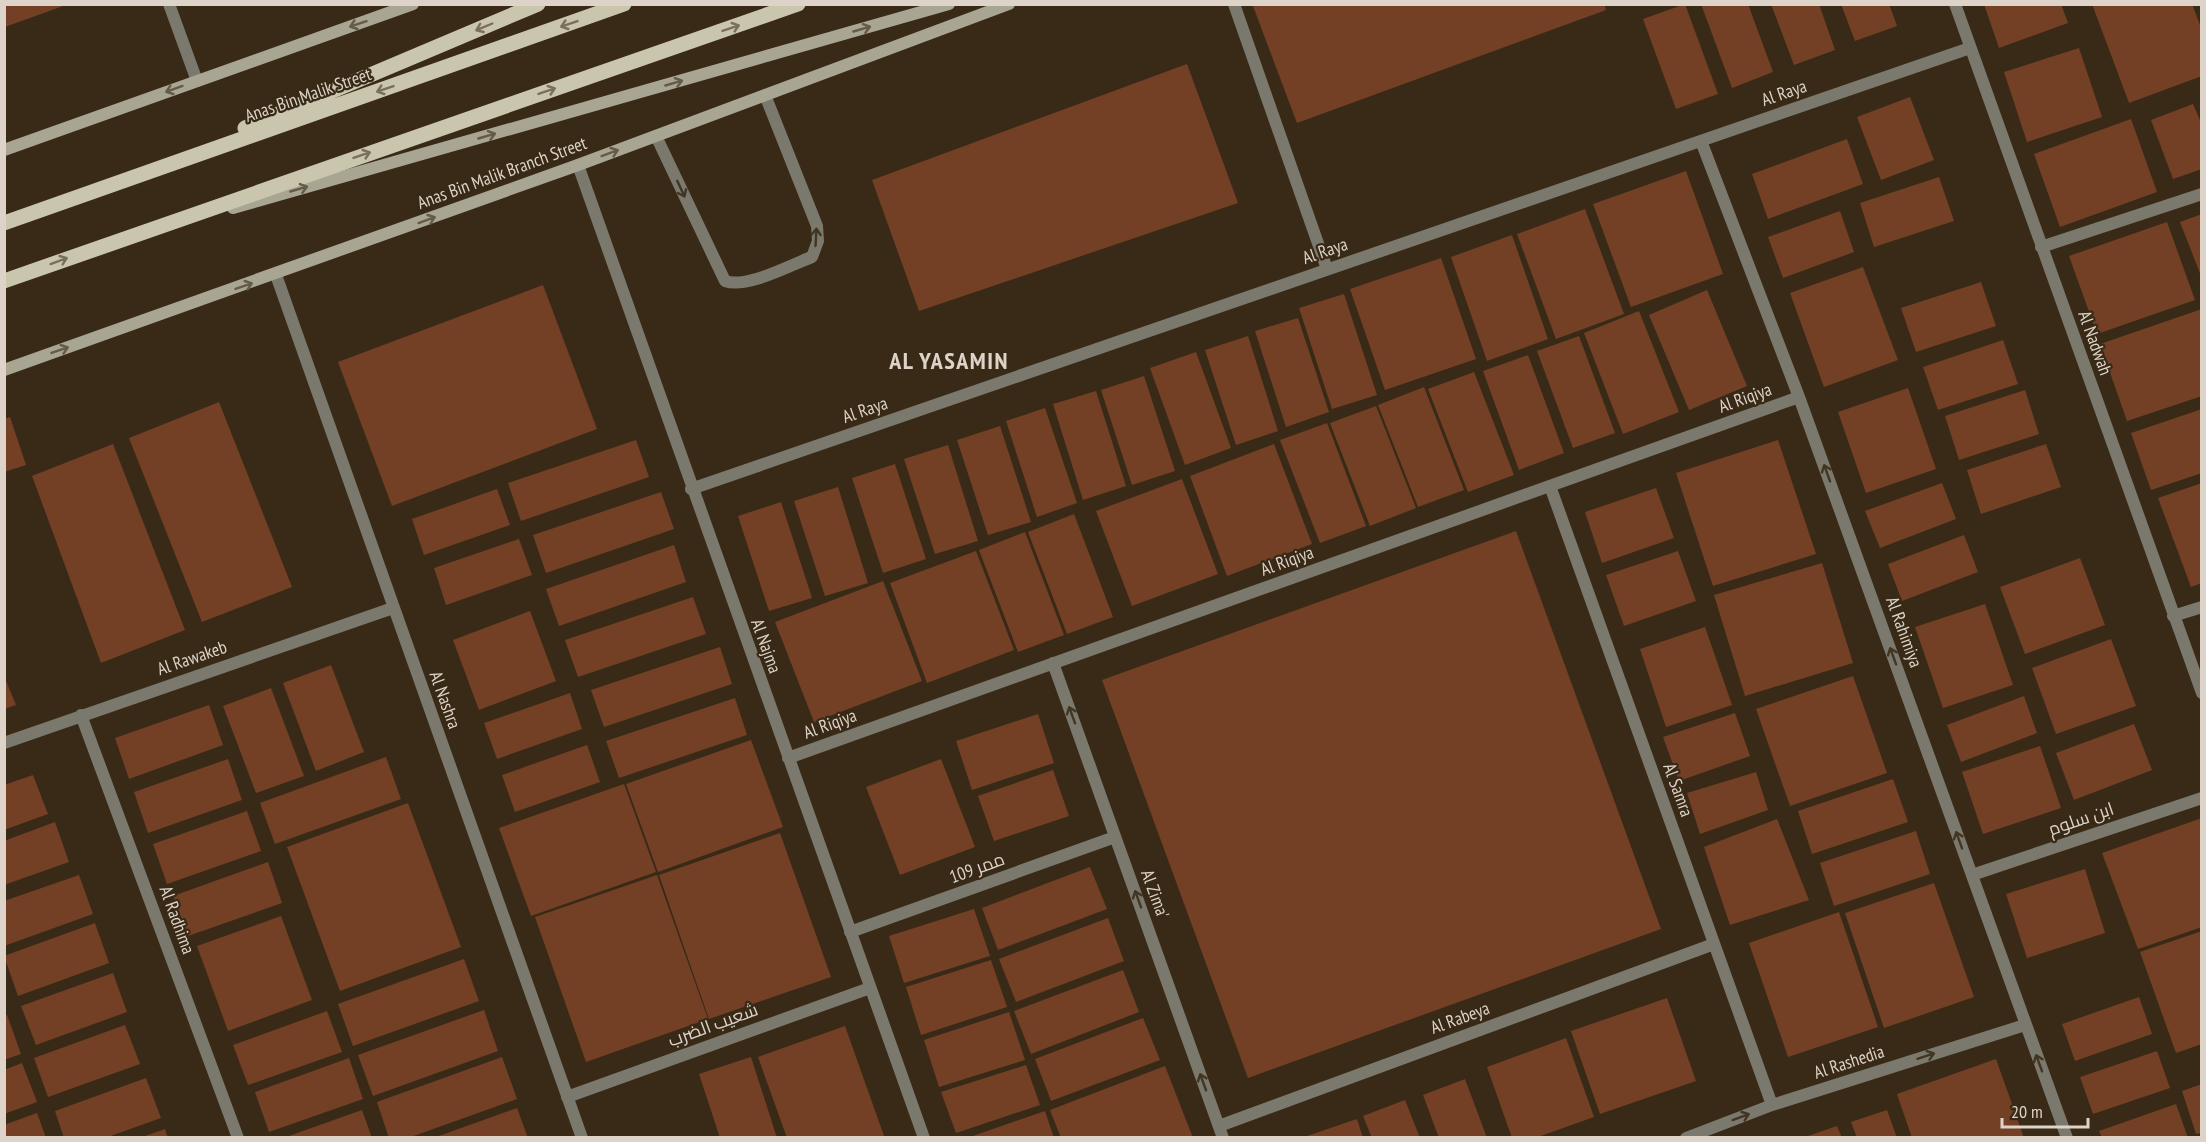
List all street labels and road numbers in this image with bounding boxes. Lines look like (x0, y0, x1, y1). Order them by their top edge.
street label: Anas Bin Malik Street (242, 62, 374, 127)
street label: Al Raya (1758, 74, 1809, 111)
street label: Anas Bin Malik Branch Street (414, 131, 590, 214)
street label: Al Raya (1299, 232, 1350, 269)
street label: Al Nadwah (2073, 307, 2118, 378)
street label: Al Riqiya (1715, 377, 1774, 418)
street label: Al Raya (839, 391, 890, 428)
street label: Al Riqiya (1257, 540, 1316, 581)
street label: Al Rahimiya (1881, 593, 1928, 670)
street label: Al Najma (746, 615, 787, 676)
street label: Al Rawakeb (154, 635, 230, 680)
street label: Al Nashra (424, 668, 466, 732)
street label: Al Riqiya (800, 703, 859, 744)
street label: Al Samra (1658, 760, 1699, 820)
street label: ابن سلوم (2045, 797, 2117, 841)
street label: ممر 109 (946, 847, 1008, 888)
street label: Al Zima' (1136, 866, 1175, 921)
street label: Al Radhima (155, 883, 200, 957)
street label: Al Rabeya (1427, 996, 1493, 1039)
street label: شعيب الضرب (665, 998, 761, 1051)
street label: Al Rashedia (1811, 1039, 1887, 1084)

